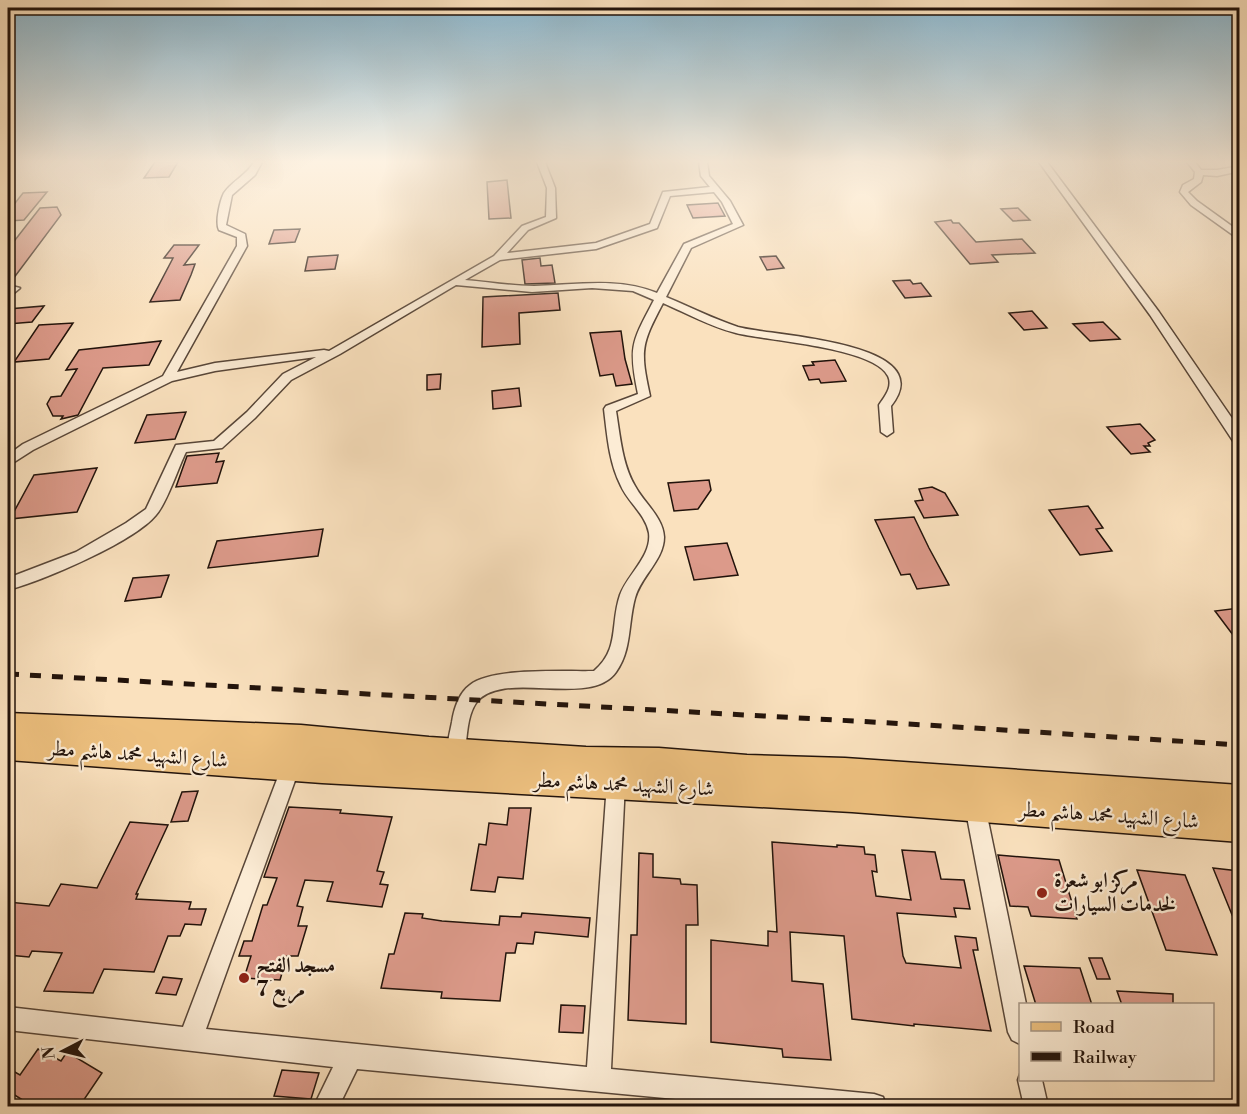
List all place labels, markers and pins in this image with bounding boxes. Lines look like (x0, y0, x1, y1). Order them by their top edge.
place label: مركز ابو شعرة لخدمات السيارات (1054, 868, 1176, 918)
marker: مركز ابو شعرة لخدمات السيارات (1035, 886, 1049, 900)
place label: مسجد الفتح مربع 7 (256, 953, 335, 1008)
marker: مسجد الفتح مربع 7 (237, 971, 251, 985)

